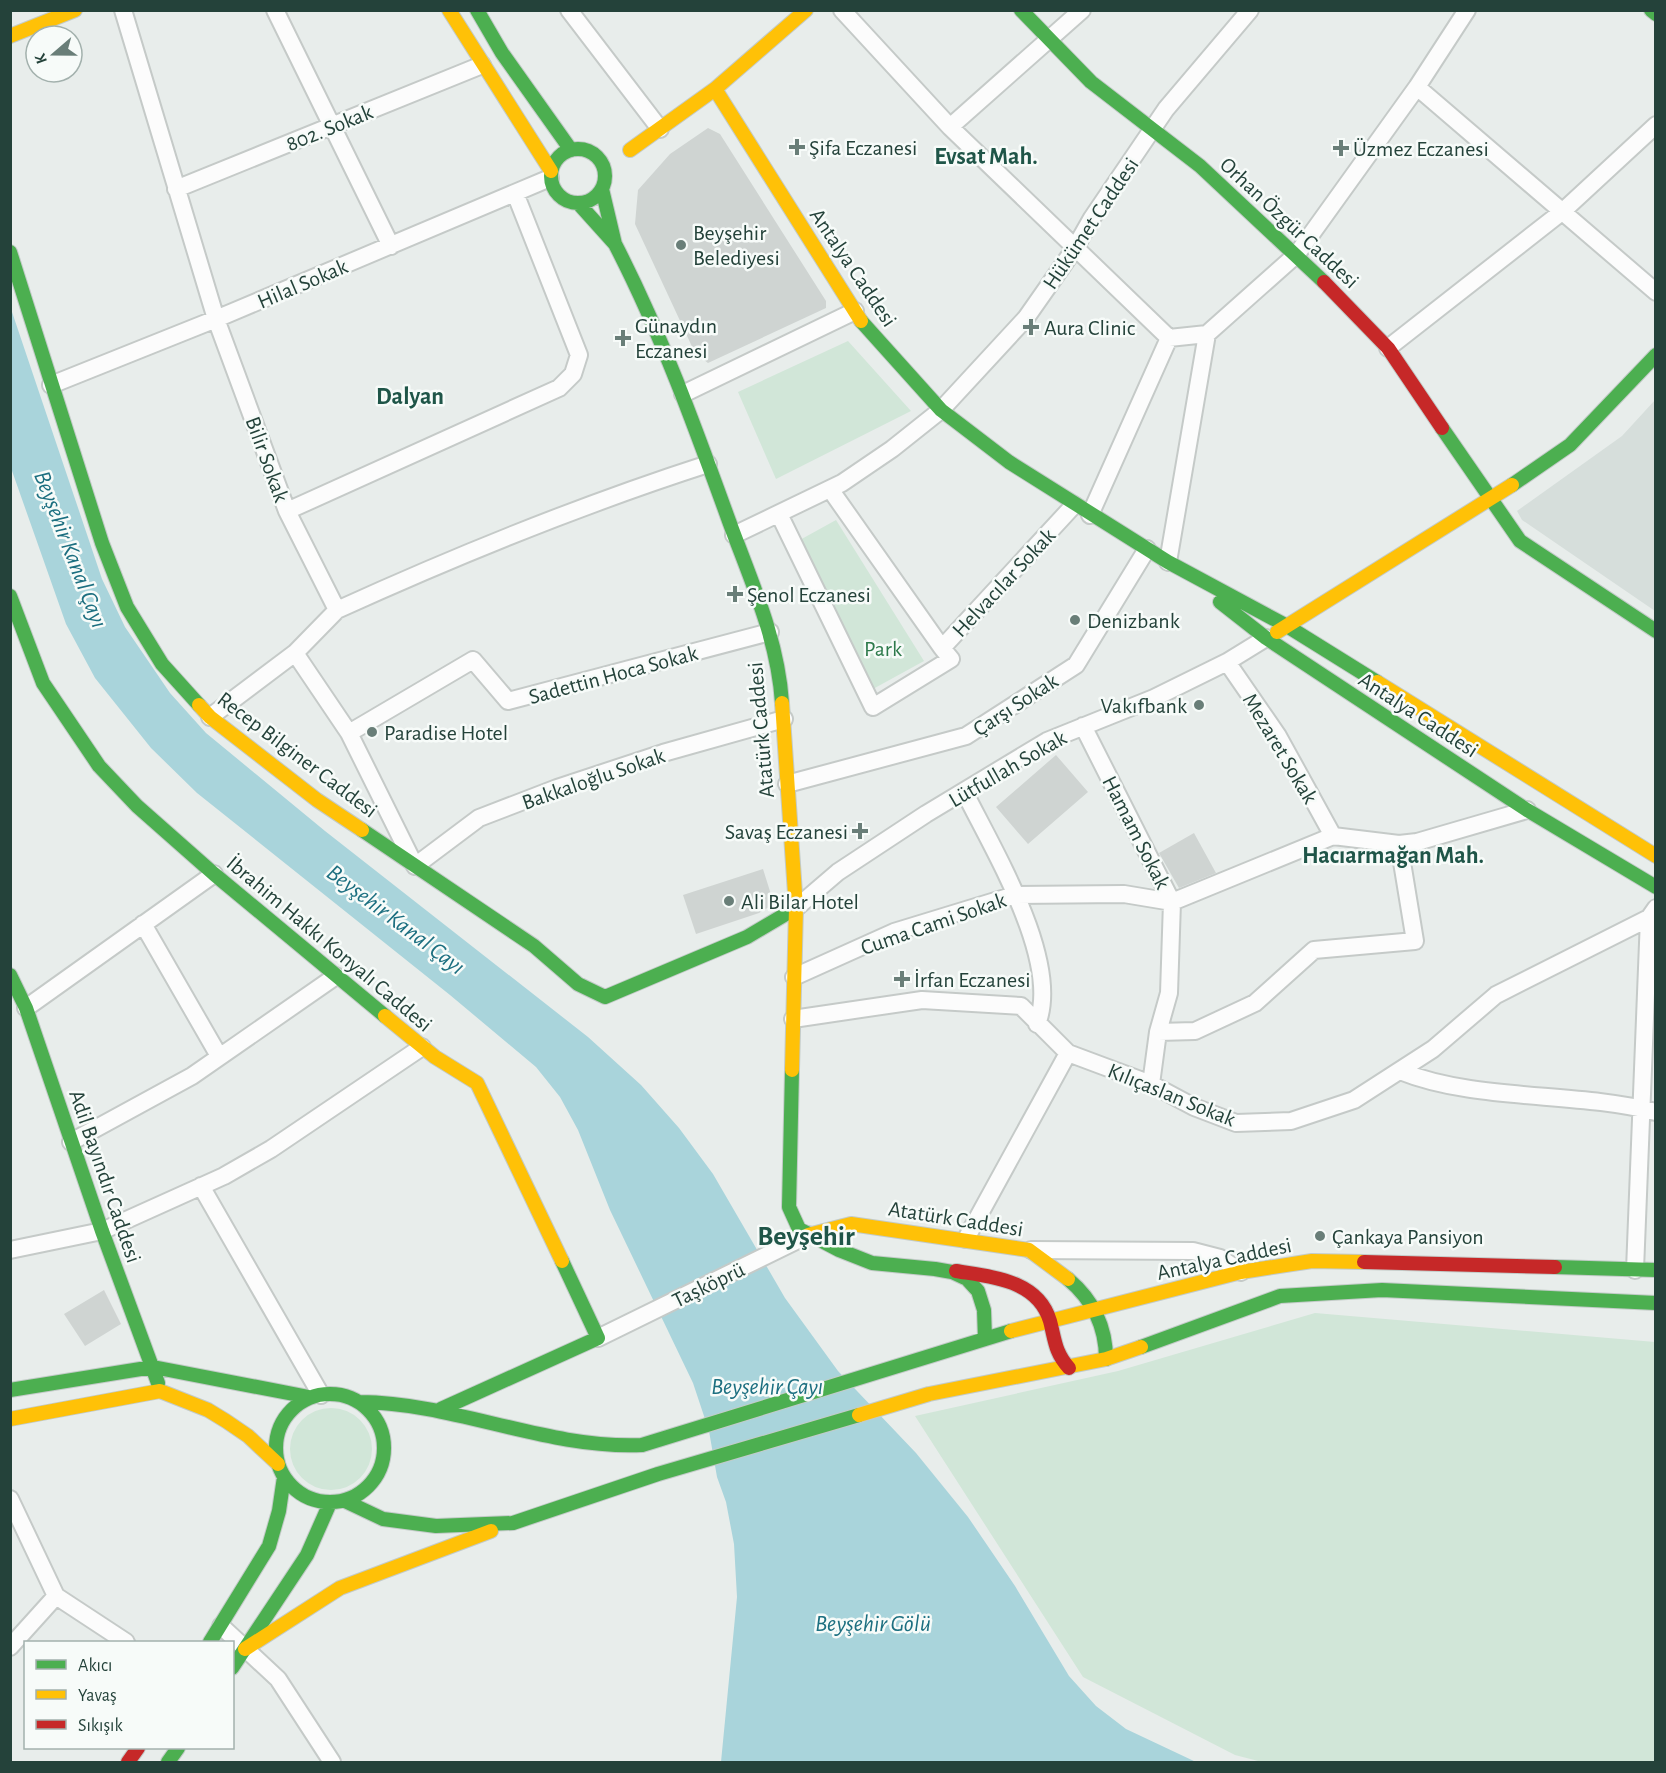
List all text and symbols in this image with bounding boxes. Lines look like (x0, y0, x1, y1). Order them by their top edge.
north arrow (24, 24, 84, 84)
text: K (32, 51, 50, 66)
street label: 802. Sokak (283, 101, 376, 155)
place label: Şifa Eczanesi (809, 137, 917, 159)
place label: Üzmez Eczanesi (1353, 138, 1489, 160)
marker: Şifa Eczanesi (790, 140, 804, 154)
marker: Üzmez Eczanesi (1334, 141, 1348, 155)
district label: Evsat Mah. (934, 145, 1038, 169)
street label: Orhan Özgür Caddesi (1216, 153, 1363, 292)
street label: Hükümet Caddesi (1039, 154, 1143, 293)
street label: Antalya Caddesi (806, 205, 901, 331)
place label: Beyşehir Belediyesi (693, 222, 780, 269)
marker: Beyşehir Belediyesi (674, 238, 688, 252)
street label: Hilal Sokak (254, 255, 351, 313)
place label: Günaydın Eczanesi (635, 315, 717, 362)
place label: Aura Clinic (1044, 317, 1136, 339)
marker: Aura Clinic (1022, 318, 1040, 336)
marker: Günaydın Eczanesi (616, 331, 630, 345)
district label: Dalyan (376, 385, 444, 409)
street label: Bilir Sokak (241, 414, 293, 505)
water label: Beyşehir Kanal Çayı (29, 468, 111, 631)
street label: Helvacılar Sokak (948, 524, 1059, 641)
place label: Şenol Eczanesi (747, 584, 871, 606)
marker: Şenol Eczanesi (728, 587, 742, 601)
place label: Denizbank (1087, 610, 1180, 632)
marker: Denizbank (1068, 613, 1082, 627)
park label: Park (864, 638, 902, 660)
street label: Sadettin Hoca Sokak (526, 642, 700, 708)
street label: Atatürk Caddesi (744, 661, 778, 799)
street label: Antalya Caddesi (1355, 668, 1482, 761)
street label: Çarşı Sokak (969, 669, 1062, 740)
street label: Recep Bilginer Caddesi (213, 688, 381, 822)
street label: Mezaret Sokak (1239, 689, 1322, 808)
place label: Vakıfbank (1101, 695, 1187, 717)
marker: Vakıfbank (1192, 698, 1206, 712)
place label: Paradise Hotel (384, 722, 508, 744)
marker: Paradise Hotel (365, 725, 379, 739)
street label: Lütfullah Sokak (945, 726, 1070, 811)
street label: Bakkaloğlu Sokak (519, 744, 668, 814)
street label: Hamam Sokak (1098, 772, 1174, 893)
place label: Savaş Eczanesi (725, 821, 848, 843)
marker: Savaş Eczanesi (853, 824, 867, 838)
district label: Hacıarmağan Mah. (1302, 844, 1484, 868)
street label: İbrahim Hakkı Konyalı Caddesi (223, 852, 436, 1036)
water label: Beyşehir Kanal Çayı (322, 860, 469, 979)
street label: Cuma Cami Sokak (858, 889, 1009, 959)
place label: Ali Bilar Hotel (741, 891, 859, 913)
marker: Ali Bilar Hotel (722, 894, 736, 908)
place label: İrfan Eczanesi (914, 969, 1031, 991)
marker: İrfan Eczanesi (895, 972, 909, 986)
street label: Kılıçaslan Sokak (1105, 1059, 1239, 1131)
street label: Adil Bayındır Caddesi (65, 1087, 145, 1266)
street label: Atatürk Caddesi (887, 1197, 1025, 1241)
district label: Beyşehir (757, 1223, 855, 1251)
place label: Çankaya Pansiyon (1332, 1226, 1484, 1248)
marker: Çankaya Pansiyon (1313, 1229, 1327, 1243)
street label: Antalya Caddesi (1155, 1234, 1294, 1284)
street label: Taşköprü (669, 1258, 748, 1312)
water label: Beyşehir Çayı (711, 1375, 823, 1399)
water label: Beyşehir Gölü (815, 1612, 931, 1636)
legend (24, 1641, 234, 1749)
text: Akıcı (78, 1657, 112, 1675)
text: Yavaş (78, 1687, 117, 1705)
text: Sıkışık (78, 1717, 123, 1735)

